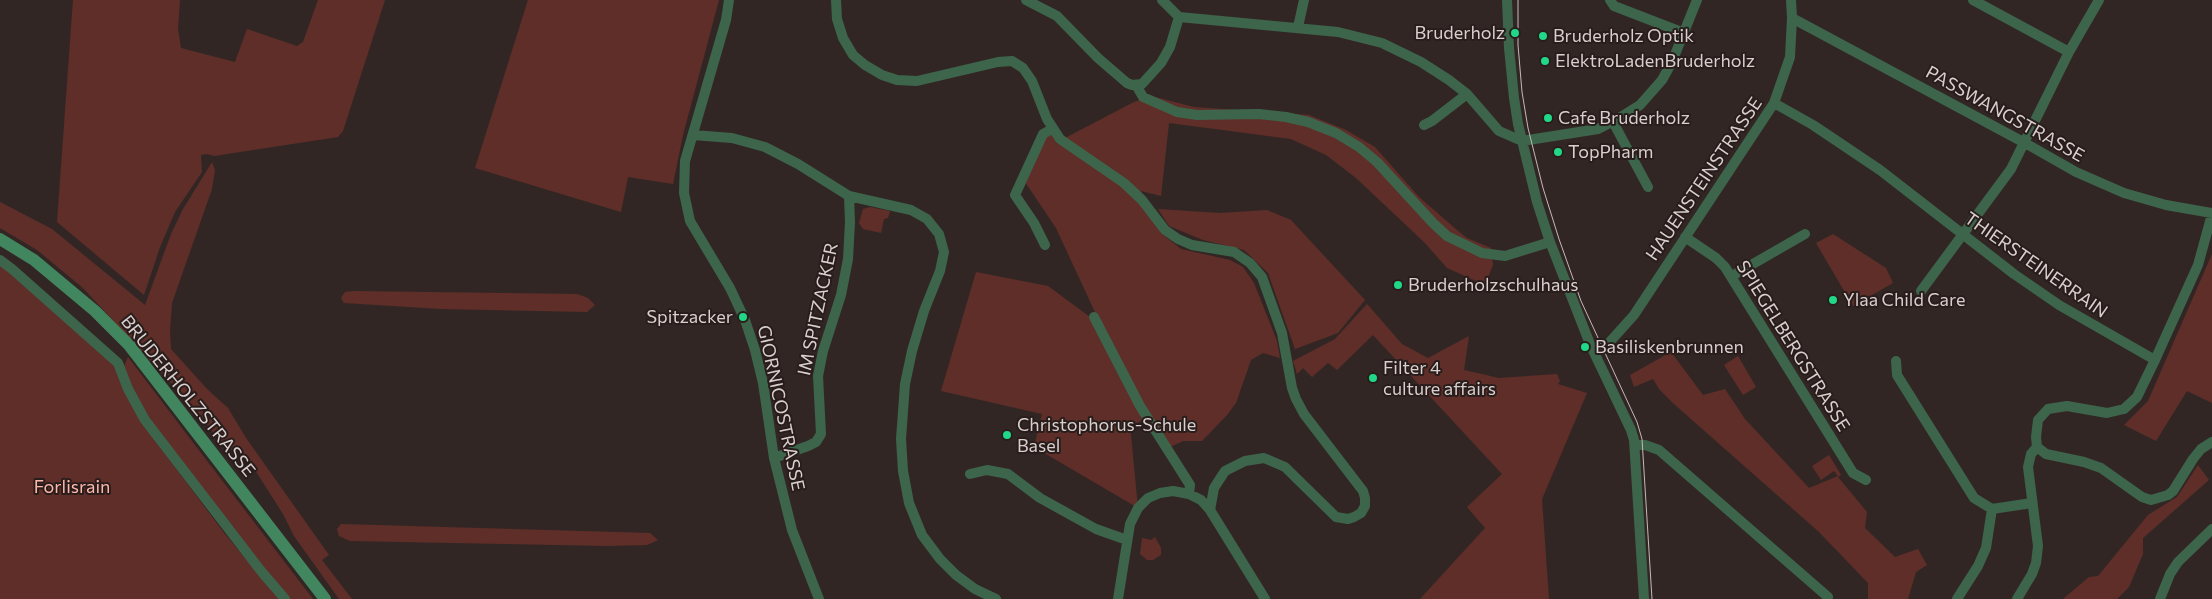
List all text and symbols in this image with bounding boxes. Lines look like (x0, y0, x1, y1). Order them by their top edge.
place label: Bruderholz (1414, 22, 1505, 44)
place label: Bruderholz Optik (1553, 25, 1694, 47)
marker: Bruderholz (1509, 27, 1521, 39)
marker: Bruderholz Optik (1537, 30, 1549, 42)
place label: ElektroLadenBruderholz (1555, 50, 1755, 72)
marker: ElektroLadenBruderholz (1539, 55, 1551, 67)
street label: PASSWANGSTRASSE (1922, 61, 2088, 167)
street label: HAUENSTEINSTRASSE (1641, 93, 1767, 265)
place label: Cafe Bruderholz (1558, 107, 1690, 129)
marker: Cafe Bruderholz (1542, 112, 1554, 124)
place label: TopPharm (1568, 141, 1653, 163)
marker: TopPharm (1552, 146, 1564, 158)
street label: THIERSTEINERRAIN (1960, 207, 2112, 323)
street label: IM SPITZACKER (793, 241, 843, 377)
street label: SPIEGELBERGSTRASSE (1732, 257, 1854, 435)
place label: Bruderholzschulhaus (1408, 274, 1579, 296)
marker: Bruderholzschulhaus (1392, 279, 1404, 291)
place label: Ylaa Child Care (1843, 289, 1965, 311)
marker: Ylaa Child Care (1827, 294, 1839, 306)
place label: Spitzacker (646, 306, 733, 328)
street label: BRUDERHOLZSTRASSE (116, 311, 260, 481)
marker: Spitzacker (737, 311, 749, 323)
street label: GIORNICOSTRASSE (753, 323, 809, 493)
place label: Basiliskenbrunnen (1595, 336, 1744, 358)
marker: Basiliskenbrunnen (1579, 341, 1591, 353)
place label: Filter 4 culture affairs (1383, 357, 1496, 399)
marker: Filter 4 culture affairs (1367, 372, 1379, 384)
place label: Christophorus-Schule Basel (1017, 414, 1196, 456)
marker: Christophorus-Schule Basel (1001, 429, 1013, 441)
park label: Forlisrain (34, 476, 110, 498)

